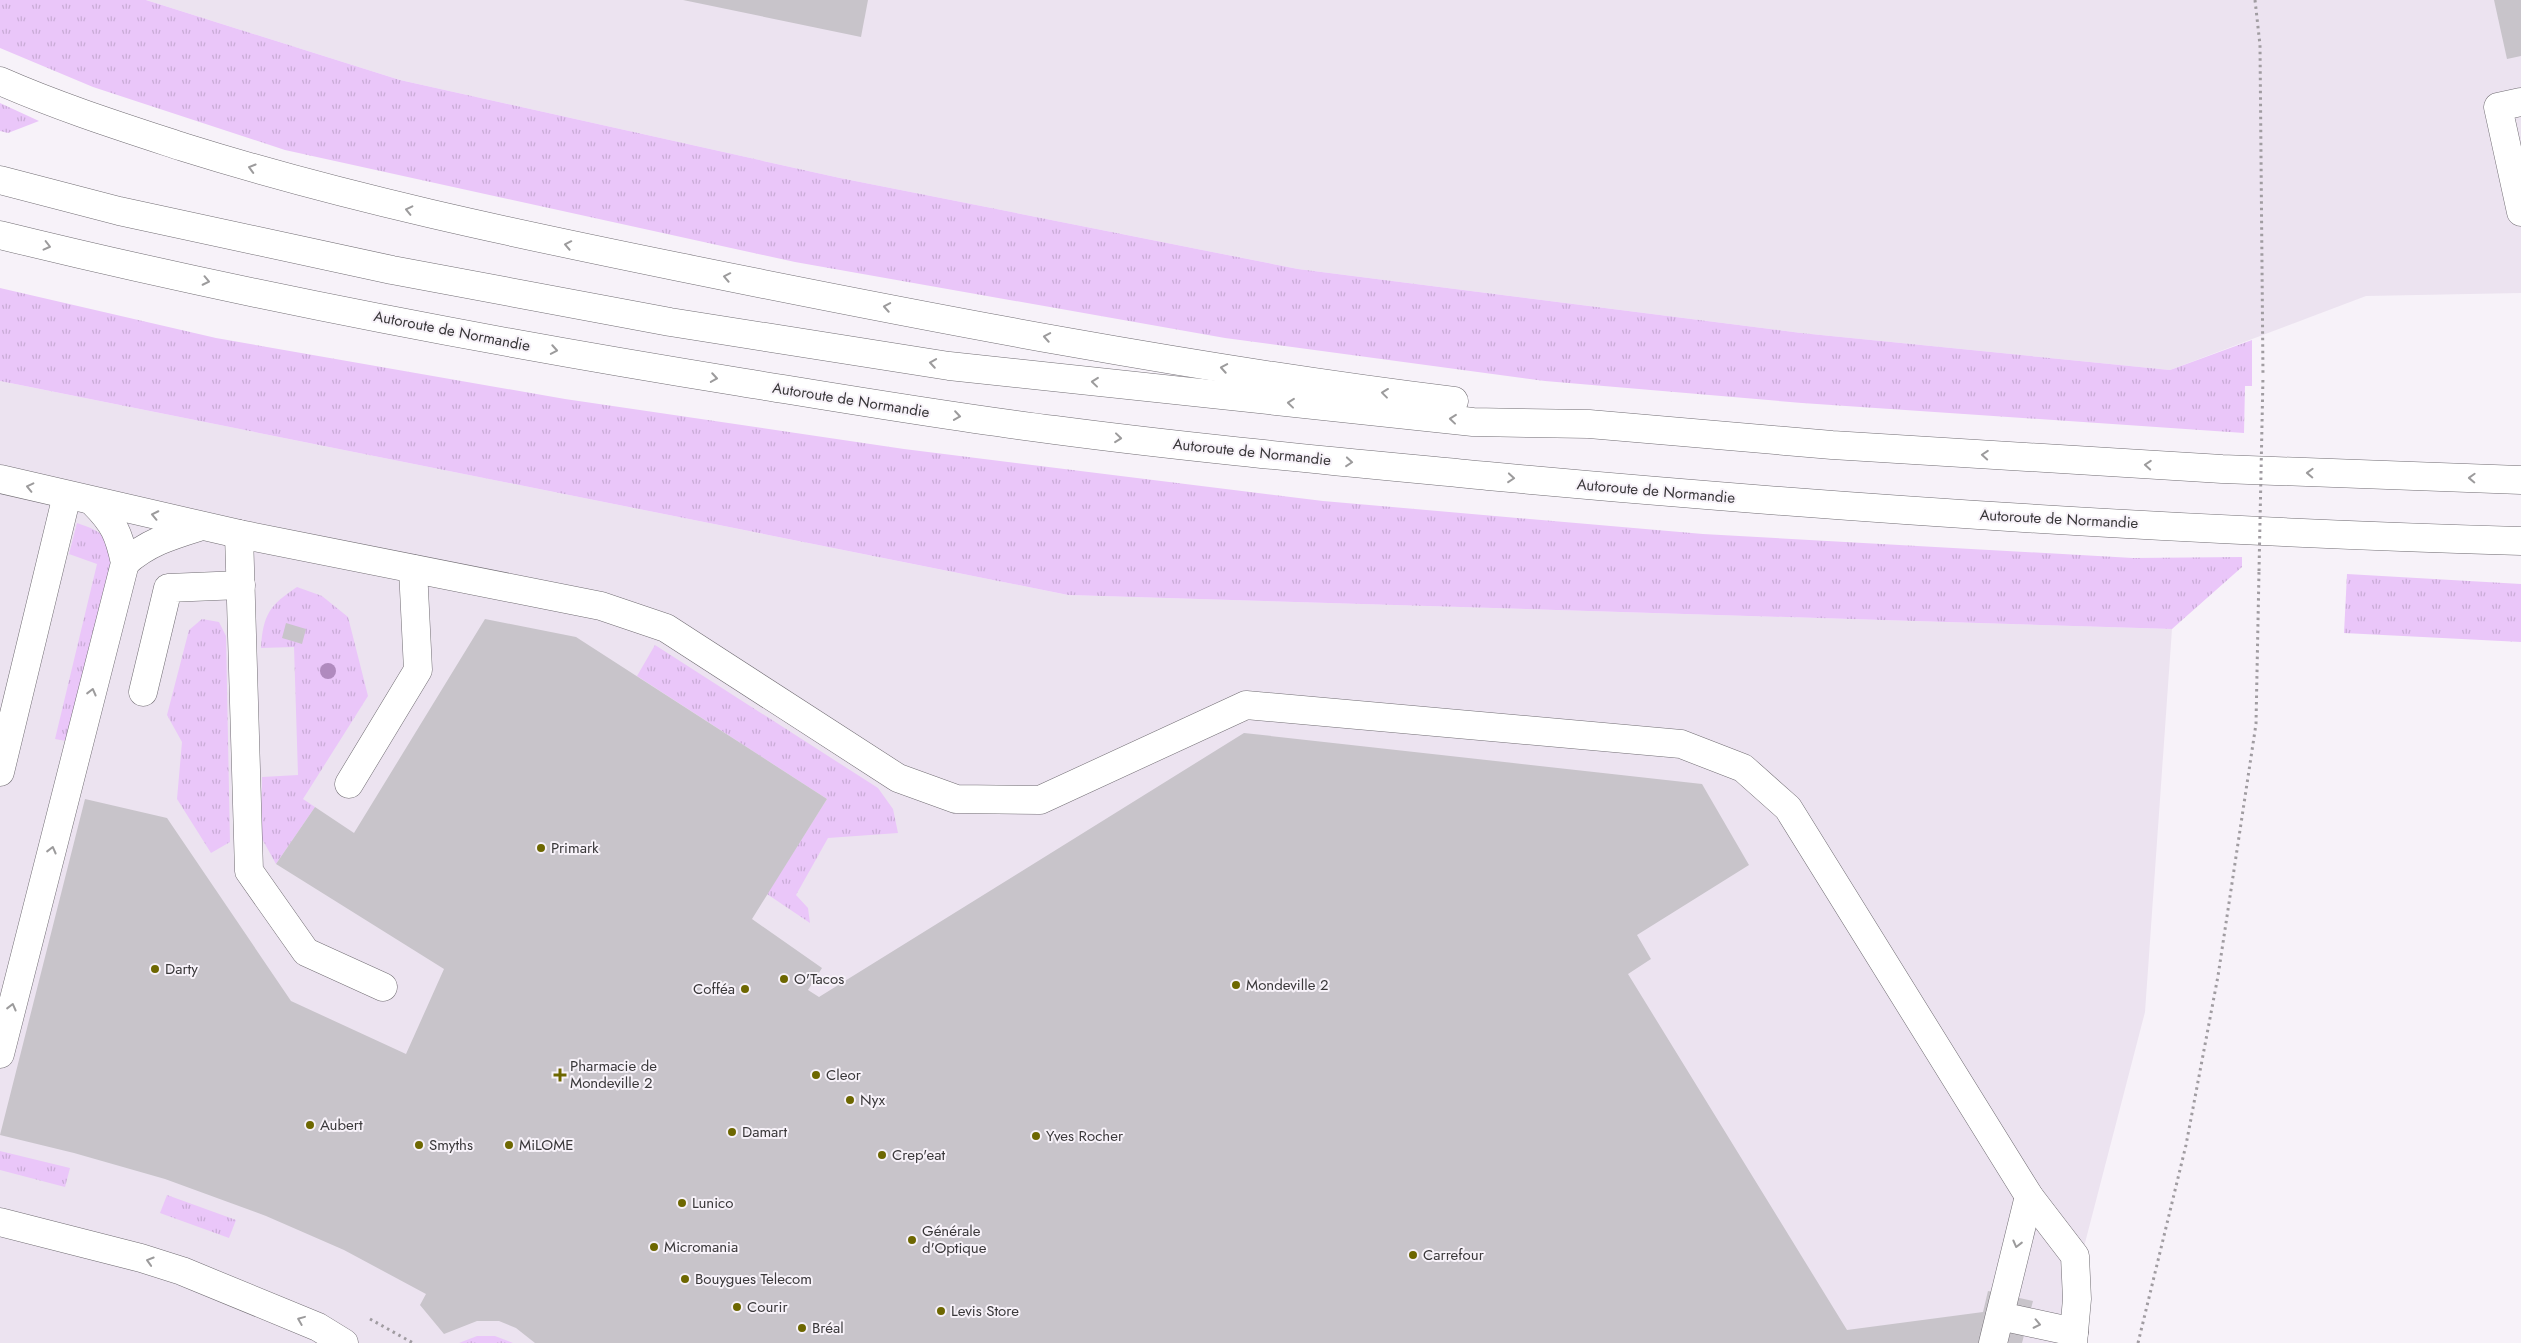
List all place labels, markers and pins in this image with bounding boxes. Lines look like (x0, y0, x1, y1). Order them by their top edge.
place label: Primark (551, 837, 599, 859)
marker: Primark (535, 842, 547, 854)
place label: Darty (165, 958, 198, 980)
marker: Darty (149, 963, 161, 975)
place label: O'Tacos (794, 968, 844, 990)
marker: O'Tacos (778, 973, 790, 985)
place label: Mondeville 2 (1246, 974, 1328, 996)
place label: Cofféa (693, 978, 735, 1000)
marker: Mondeville 2 (1230, 979, 1242, 991)
marker: Cofféa (739, 983, 751, 995)
place label: Pharmacie de Mondeville 2 (570, 1055, 657, 1094)
place label: Cleor (826, 1064, 862, 1086)
marker: Pharmacie de Mondeville 2 (554, 1069, 566, 1081)
marker: Cleor (810, 1069, 822, 1081)
place label: Nyx (860, 1089, 886, 1111)
marker: Nyx (844, 1094, 856, 1106)
place label: Aubert (320, 1114, 363, 1136)
marker: Aubert (304, 1119, 316, 1131)
place label: Damart (742, 1121, 787, 1143)
place label: Yves Rocher (1046, 1125, 1124, 1147)
marker: Damart (726, 1126, 738, 1138)
marker: Yves Rocher (1030, 1130, 1042, 1142)
place label: Smyths (429, 1134, 473, 1156)
place label: MiLOME (519, 1134, 574, 1156)
marker: Smyths (413, 1139, 425, 1151)
marker: MiLOME (503, 1139, 515, 1151)
place label: Crep'eat (892, 1144, 945, 1166)
marker: Crep'eat (876, 1149, 888, 1161)
place label: Lunico (692, 1192, 733, 1214)
marker: Lunico (676, 1197, 688, 1209)
place label: Générale d'Optique (922, 1220, 987, 1259)
marker: Générale d'Optique (906, 1234, 918, 1246)
place label: Micromania (664, 1236, 738, 1258)
marker: Micromania (648, 1241, 660, 1253)
place label: Carrefour (1423, 1244, 1485, 1266)
marker: Carrefour (1407, 1249, 1419, 1261)
place label: Bouygues Telecom (695, 1268, 812, 1290)
marker: Bouygues Telecom (679, 1273, 691, 1285)
place label: Courir (747, 1296, 788, 1318)
place label: Levis Store (951, 1300, 1019, 1322)
marker: Courir (731, 1301, 743, 1313)
marker: Levis Store (935, 1305, 947, 1317)
place label: Bréal (812, 1317, 844, 1339)
marker: Bréal (796, 1322, 808, 1334)

